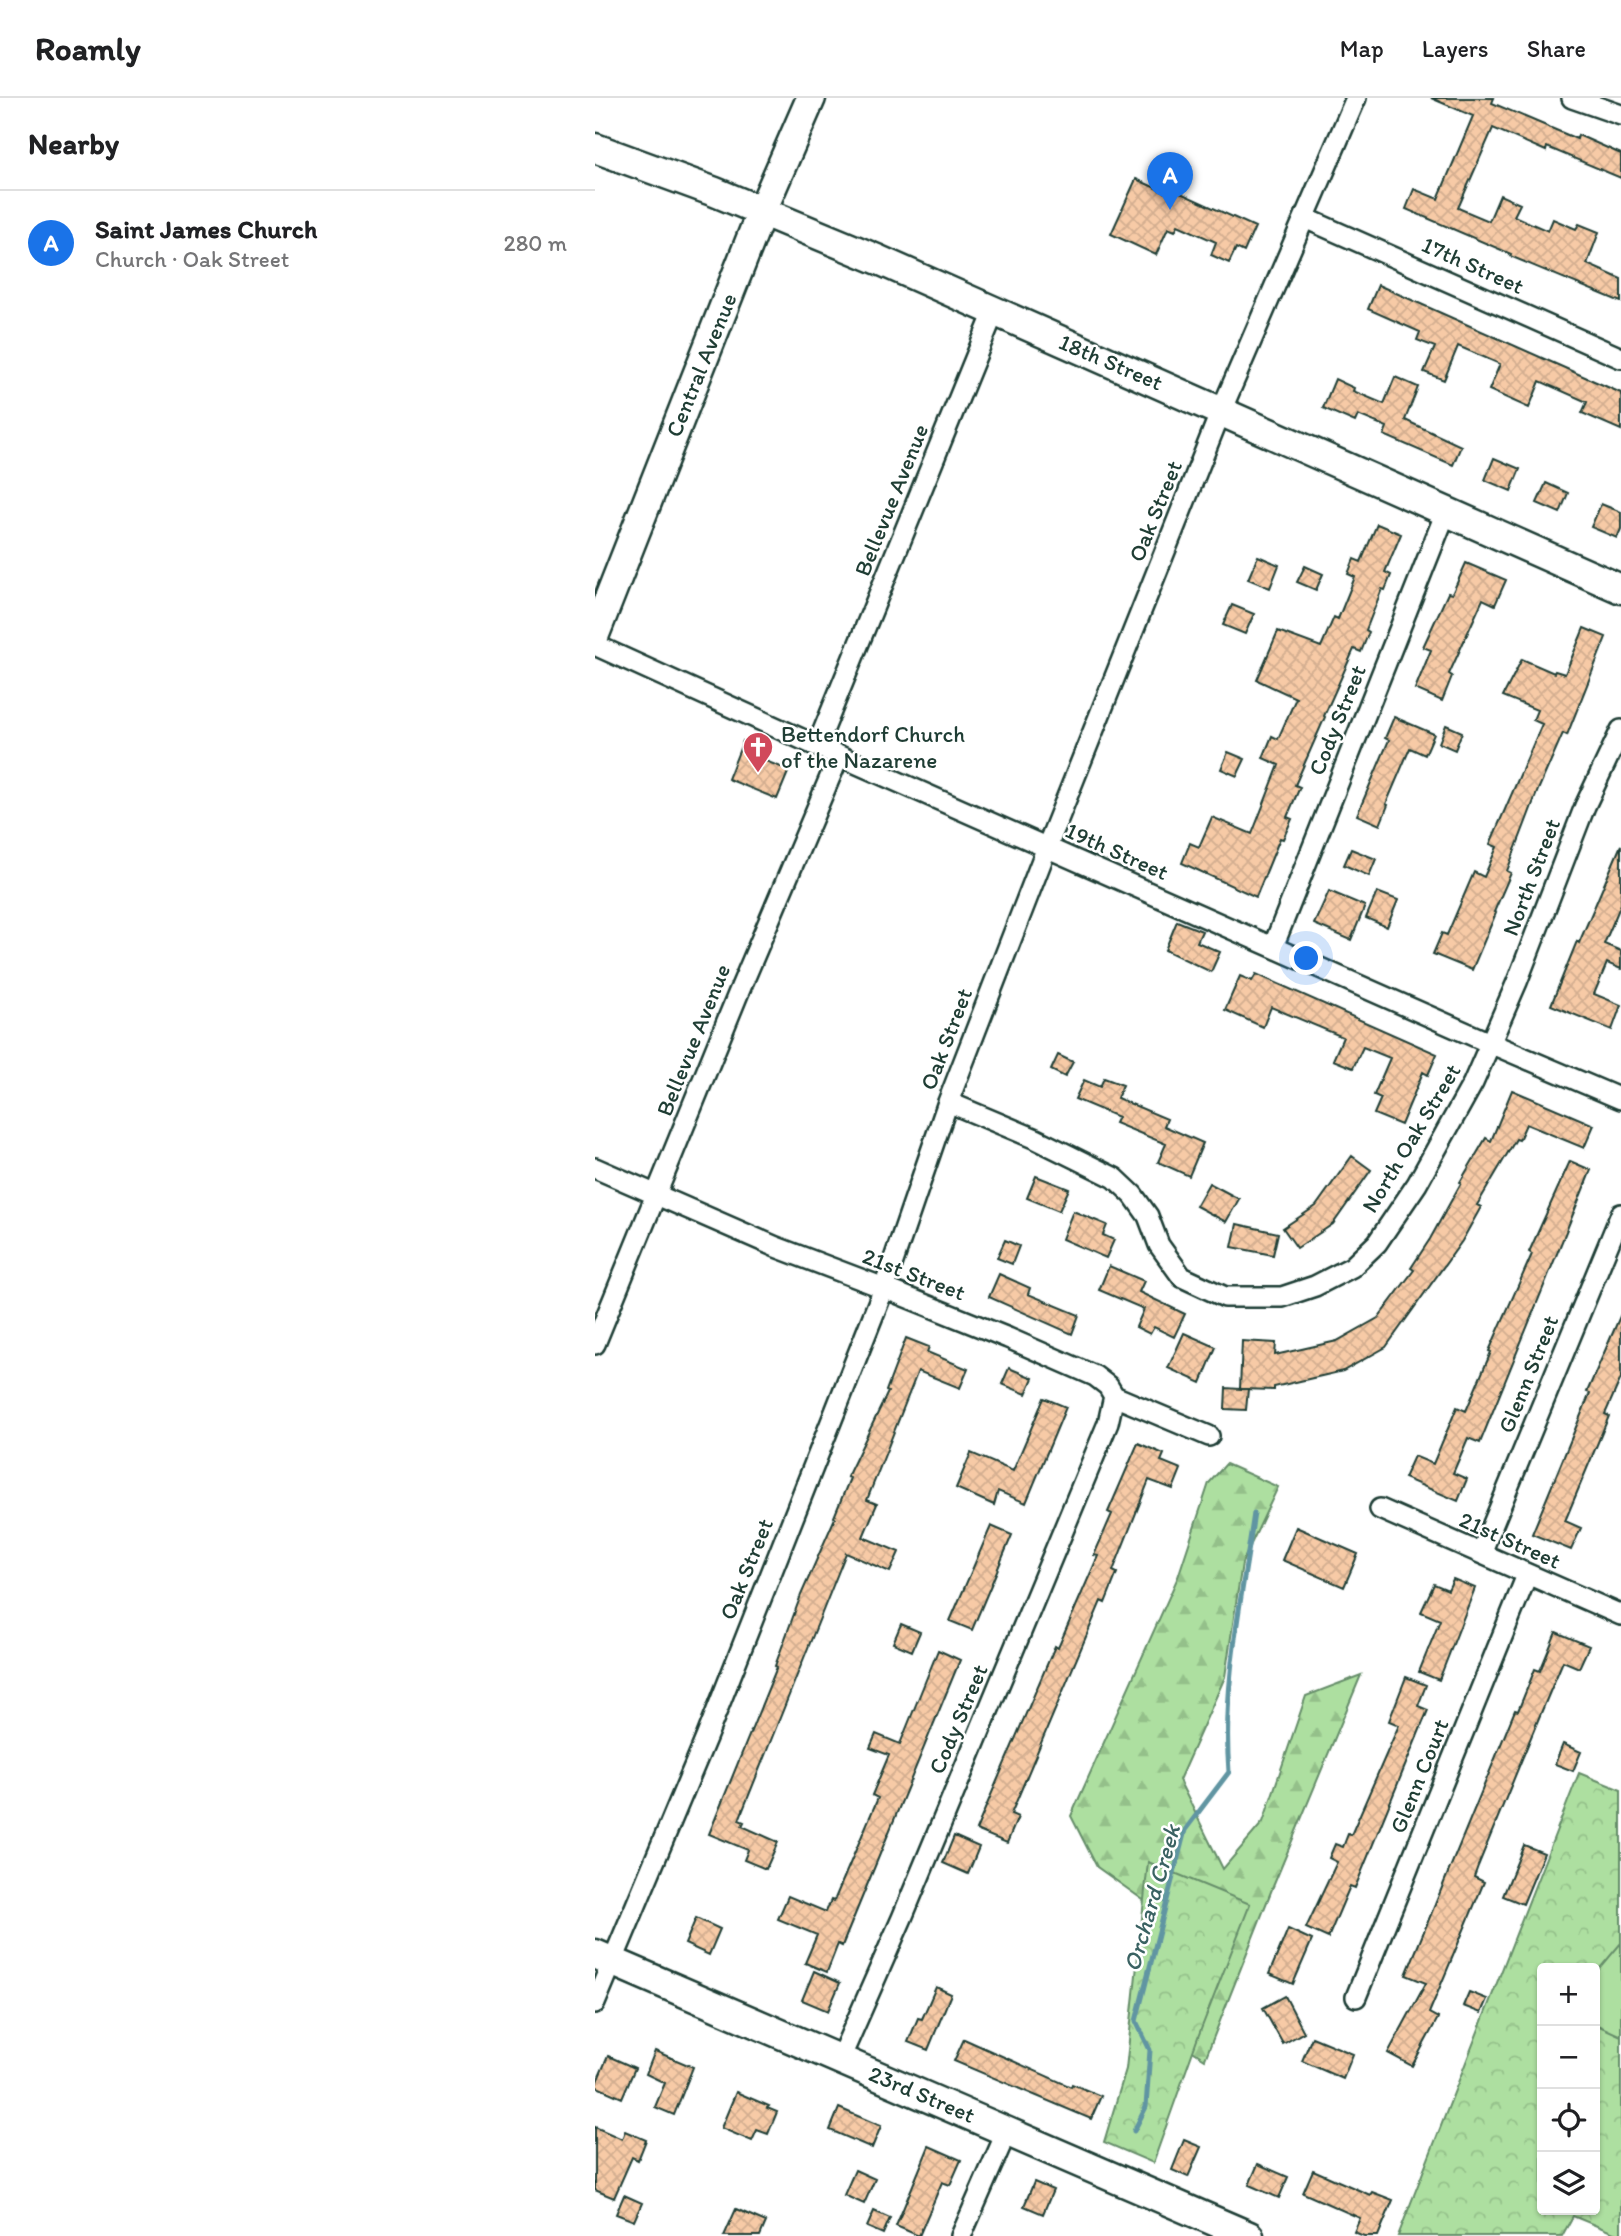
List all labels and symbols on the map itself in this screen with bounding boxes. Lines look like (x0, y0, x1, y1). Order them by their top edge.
pin: A (1147, 152, 1193, 210)
street label: 17th Street (1418, 230, 1529, 300)
street label: Central Avenue (659, 289, 743, 441)
street label: 18th Street (1055, 328, 1167, 397)
street label: Bellevue Avenue (848, 420, 934, 580)
street label: Oak Street (1122, 456, 1188, 566)
street label: Cody Street (1302, 660, 1372, 779)
place label: Bettendorf Church of the Nazarene (781, 720, 965, 774)
church icon: Bettendorf Church of the Nazarene (741, 730, 775, 774)
street label: North Street (1496, 814, 1566, 940)
street label: 19th Street (1061, 816, 1173, 886)
your location (1289, 941, 1323, 975)
street label: Bellevue Avenue (650, 960, 736, 1120)
street label: Oak Street (914, 984, 978, 1094)
street label: North Oak Street (1356, 1058, 1466, 1218)
street label: 21st Street (859, 1242, 970, 1307)
street label: Glenn Street (1492, 1311, 1564, 1437)
street label: 21st Street (1455, 1505, 1565, 1575)
street label: Oak Street (713, 1514, 779, 1624)
street label: Cody Street (922, 1660, 994, 1778)
street label: Glenn Court (1383, 1714, 1455, 1837)
water label: Orchard Creek (1117, 1820, 1187, 1975)
street label: 23rd Street (865, 2059, 980, 2129)

